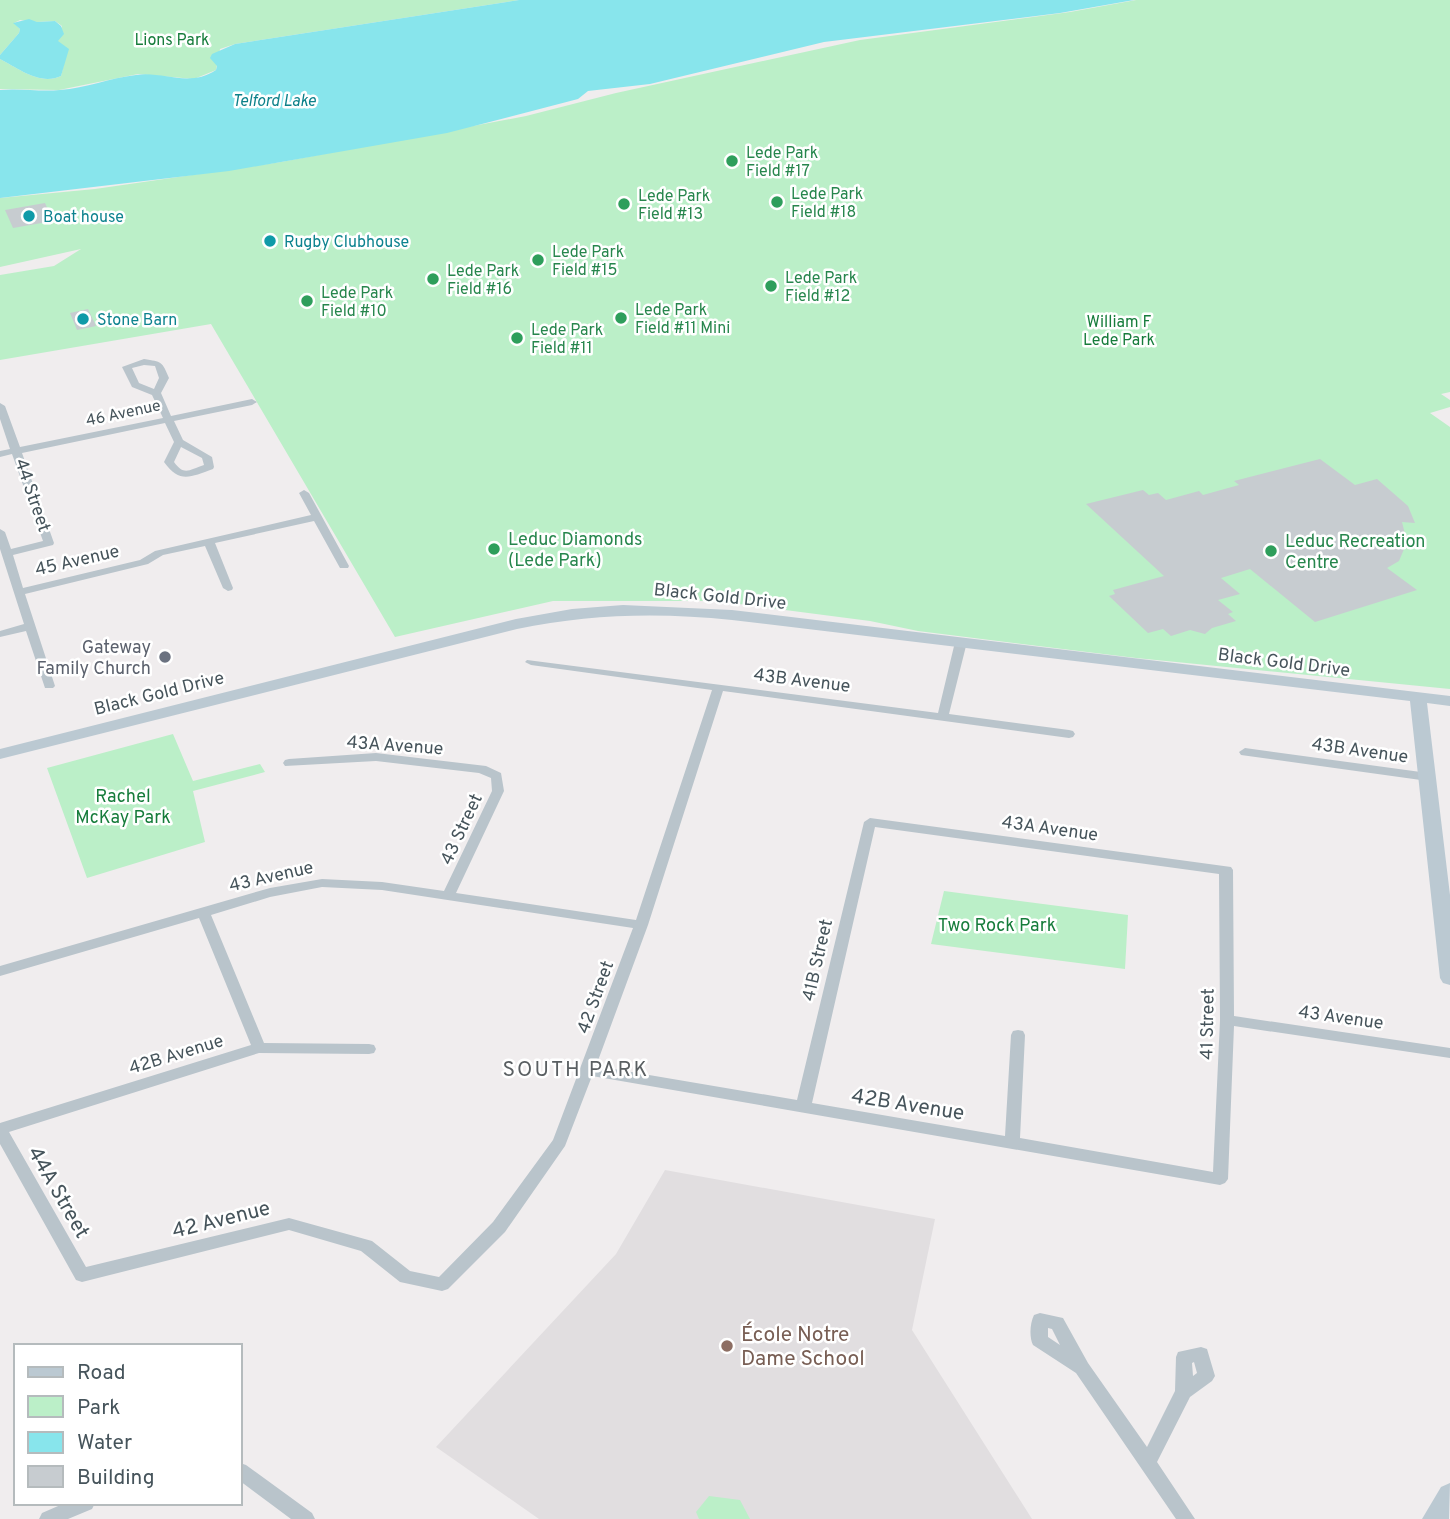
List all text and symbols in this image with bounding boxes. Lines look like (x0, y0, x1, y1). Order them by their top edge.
park label: Lions Park (134, 31, 210, 51)
water label: Telford Lake (232, 92, 317, 112)
place label: Lede Park Field #17 (746, 144, 818, 182)
marker: Lede Park Field #17 (724, 153, 740, 169)
place label: Lede Park Field #18 (791, 185, 863, 223)
place label: Lede Park Field #13 (638, 187, 710, 225)
marker: Lede Park Field #18 (769, 194, 785, 210)
marker: Lede Park Field #13 (616, 196, 632, 212)
marker: Boat house (21, 208, 37, 224)
place label: Boat house (43, 208, 124, 228)
marker: Rugby Clubhouse (262, 233, 278, 249)
place label: Rugby Clubhouse (284, 233, 409, 253)
place label: Lede Park Field #15 (552, 243, 624, 281)
marker: Lede Park Field #15 (530, 252, 546, 268)
place label: Lede Park Field #16 (447, 262, 519, 300)
place label: Lede Park Field #12 (785, 269, 857, 307)
marker: Lede Park Field #16 (425, 271, 441, 287)
marker: Lede Park Field #12 (763, 278, 779, 294)
place label: Lede Park Field #10 (321, 284, 393, 322)
marker: Lede Park Field #10 (299, 293, 315, 309)
place label: Lede Park Field #11 Mini (635, 301, 730, 339)
marker: Lede Park Field #11 Mini (613, 310, 629, 326)
marker: Stone Barn (75, 311, 91, 327)
place label: Stone Barn (97, 311, 177, 331)
park label: William F Lede Park (1083, 313, 1155, 351)
place label: Lede Park Field #11 (531, 321, 603, 359)
marker: Lede Park Field #11 (509, 330, 525, 346)
street label: 46 Avenue (84, 396, 163, 432)
street label: 44 Street (8, 456, 55, 535)
place label: Leduc Diamonds (Lede Park) (508, 529, 642, 573)
place label: Leduc Recreation Centre (1285, 531, 1425, 575)
street label: 45 Avenue (33, 541, 122, 582)
marker: Leduc Diamonds (Lede Park) (486, 541, 502, 557)
marker: Leduc Recreation Centre (1263, 543, 1279, 559)
street label: Black Gold Drive (652, 579, 787, 616)
place label: Gateway Family Church (37, 637, 151, 681)
street label: Black Gold Drive (1216, 644, 1351, 683)
marker: Gateway Family Church (157, 649, 173, 665)
street label: 43B Avenue (752, 664, 852, 699)
street label: Black Gold Drive (92, 667, 227, 722)
street label: 43A Avenue (346, 732, 444, 761)
street label: 43B Avenue (1310, 733, 1410, 770)
park label: Rachel McKay Park (75, 786, 171, 830)
street label: 43 Street (436, 790, 489, 869)
street label: 43A Avenue (1000, 811, 1099, 848)
street label: 43 Avenue (227, 857, 316, 898)
park label: Two Rock Park (938, 915, 1056, 938)
street label: 41B Street (798, 917, 839, 1004)
street label: 42 Street (573, 958, 620, 1037)
street label: 41 Street (1196, 988, 1221, 1060)
street label: 43 Avenue (1297, 1001, 1385, 1036)
street label: 42B Avenue (126, 1030, 227, 1081)
district label: SOUTH PARK (503, 1057, 649, 1084)
street label: 42B Avenue (849, 1083, 966, 1128)
street label: 44A Street (21, 1142, 95, 1244)
street label: 42 Avenue (169, 1195, 273, 1246)
place label: École Notre Dame School (741, 1321, 865, 1373)
marker: École Notre Dame School (719, 1338, 735, 1354)
legend (14, 1344, 242, 1505)
text: Road (77, 1360, 126, 1387)
text: Park (77, 1395, 120, 1422)
text: Water (77, 1430, 132, 1457)
text: Building (77, 1465, 155, 1492)

